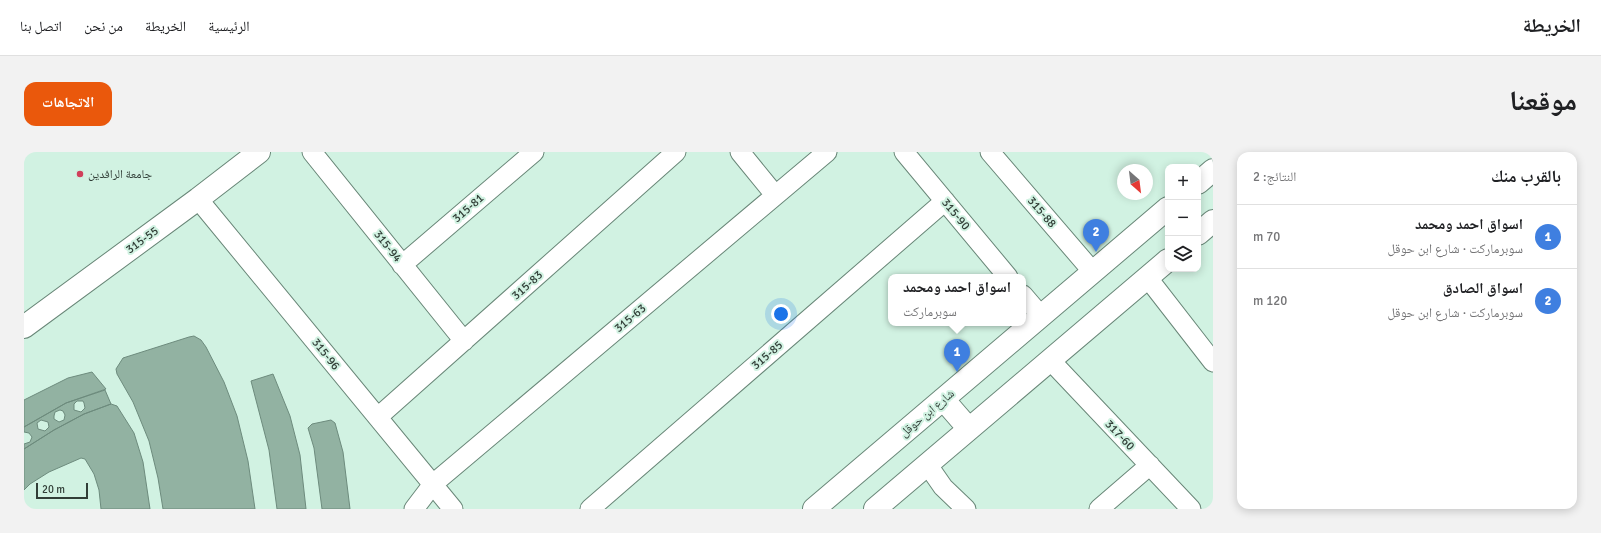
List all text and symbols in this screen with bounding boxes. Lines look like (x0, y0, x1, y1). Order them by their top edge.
text: الخريطة (1523, 14, 1581, 38)
text: اتصل بنا (20, 18, 62, 35)
text: من نحن (84, 18, 123, 35)
text: الخريطة (145, 18, 186, 35)
text: الرئيسية (208, 18, 250, 35)
button: الاتجاهات (24, 82, 112, 126)
text: موقعنا (1509, 84, 1577, 118)
north arrow (1117, 164, 1153, 200)
map controls (1165, 164, 1201, 272)
button: + (1165, 164, 1201, 200)
text: بالقرب منك (1491, 166, 1561, 187)
place label: جامعة الرافدين (88, 167, 153, 182)
marker: جامعة الرافدين (75, 169, 85, 179)
text: النتائج: 2 (1253, 169, 1296, 185)
street label: 315-81 (450, 191, 487, 226)
street label: 315-88 (1024, 194, 1059, 231)
street label: 315-90 (938, 195, 973, 233)
button: − (1165, 200, 1201, 236)
text: اسواق احمد ومحمد (1415, 215, 1523, 233)
pin: 2 (1083, 219, 1109, 252)
street label: 315-55 (123, 224, 162, 257)
street label: 315-94 (370, 227, 405, 266)
text: 70 m (1253, 229, 1280, 245)
text: 1 (1544, 229, 1552, 245)
button: layers (1165, 236, 1201, 272)
text: سوبرماركت · شارع ابن حوقل (1387, 241, 1523, 257)
street label: 315-83 (509, 268, 546, 303)
popup (888, 274, 1026, 326)
text: اسواق احمد ومحمد (903, 278, 1011, 296)
text: اسواق الصادق (1443, 279, 1523, 297)
text: 120 m (1253, 293, 1287, 309)
text: 2 (1544, 293, 1552, 309)
street label: 315-63 (611, 301, 649, 336)
your location (771, 304, 791, 324)
text: سوبرماركت (903, 304, 957, 320)
text: سوبرماركت · شارع ابن حوقل (1387, 305, 1523, 321)
street label: 315-96 (308, 335, 343, 373)
street label: 315-85 (749, 338, 786, 373)
pin: 1 (944, 339, 970, 372)
street label: شارع ابن حوقل (897, 386, 958, 441)
street label: 317-60 (1102, 417, 1138, 454)
scale bar (36, 481, 88, 500)
text: 20 m (42, 483, 65, 496)

